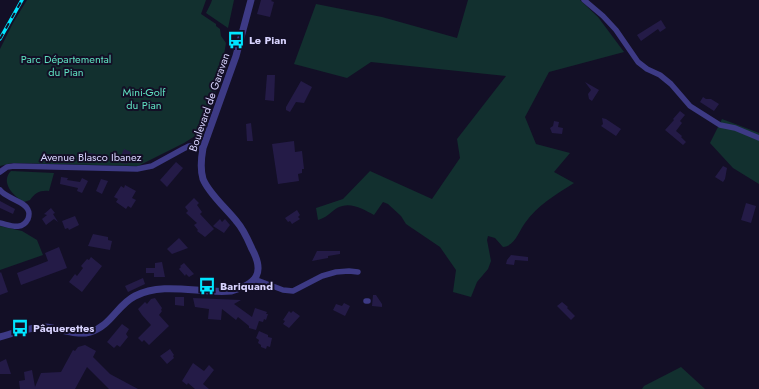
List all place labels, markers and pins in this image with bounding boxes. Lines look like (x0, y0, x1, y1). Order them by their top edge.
bus stop icon: Le Pian (226, 30, 246, 50)
place label: Le Pian (249, 32, 287, 48)
bus stop icon: Bariquand (197, 276, 217, 296)
place label: Bariquand (220, 278, 273, 294)
bus stop icon: Pâquerettes (10, 318, 30, 338)
place label: Pâquerettes (33, 320, 94, 336)

